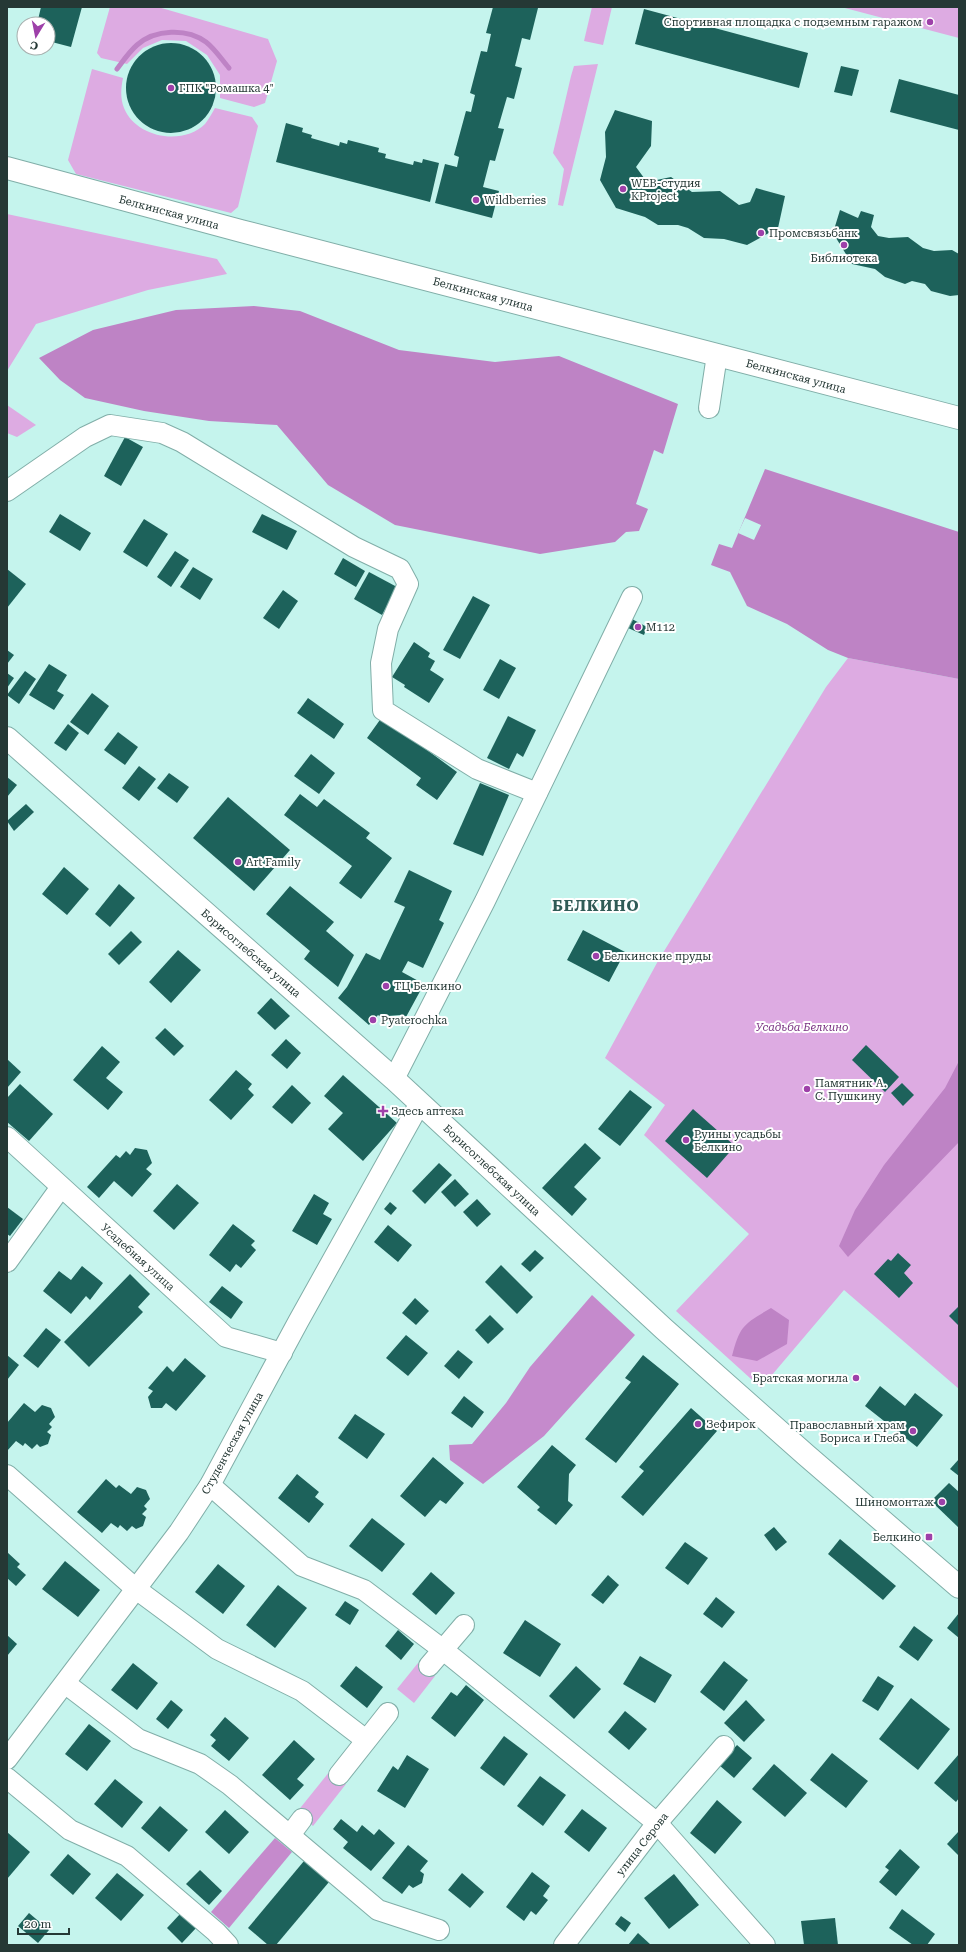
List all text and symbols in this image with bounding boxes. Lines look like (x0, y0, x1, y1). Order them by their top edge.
north arrow (16, 16, 56, 56)
place label: Спортивная площадка с подземным гаражом (664, 16, 922, 29)
marker: Спортивная площадка с подземным гаражом (925, 17, 935, 27)
text: С (29, 38, 39, 52)
place label: ГПК "Ромашка 4" (179, 82, 274, 95)
marker: ГПК "Ромашка 4" (166, 83, 176, 93)
place label: WEB-студия KProject (631, 177, 701, 203)
marker: WEB-студия KProject (618, 184, 628, 194)
street label: Белкинская улица (117, 193, 220, 232)
place label: Wildberries (484, 194, 546, 207)
marker: Wildberries (471, 195, 481, 205)
place label: Промсвязьбанк (769, 227, 858, 240)
marker: Промсвязьбанк (756, 228, 766, 238)
marker: Библиотека (839, 240, 849, 250)
place label: Библиотека (811, 252, 877, 265)
street label: Белкинская улица (431, 275, 534, 314)
street label: Белкинская улица (744, 357, 847, 396)
place label: M112 (646, 621, 675, 634)
marker: M112 (633, 622, 643, 632)
place label: Art Family (246, 856, 301, 869)
marker: Art Family (233, 857, 243, 867)
district label: БЕЛКИНО (552, 897, 640, 915)
street label: Борисоглебская улица (198, 907, 303, 1000)
place label: Белкинские пруды (604, 950, 711, 963)
marker: Белкинские пруды (591, 951, 601, 961)
place label: ТЦ Белкино (394, 980, 462, 993)
marker: ТЦ Белкино (381, 981, 391, 991)
place label: Pyaterochka (381, 1014, 447, 1027)
marker: Pyaterochka (368, 1015, 378, 1025)
park label: Усадьба Белкино (756, 1021, 848, 1034)
place label: Памятник А. С. Пушкину (815, 1077, 887, 1103)
marker: Памятник А. С. Пушкину (802, 1084, 812, 1094)
place label: Здесь аптека (391, 1105, 464, 1118)
marker: Здесь аптека (378, 1106, 388, 1116)
street label: Борисоглебская улица (441, 1122, 543, 1219)
place label: Руины усадьбы Белкино (694, 1128, 781, 1154)
marker: Руины усадьбы Белкино (681, 1135, 691, 1145)
street label: Усадебная улица (98, 1221, 177, 1294)
place label: Братская могила (752, 1372, 848, 1385)
marker: Братская могила (851, 1373, 861, 1383)
street label: Студенческая улица (199, 1390, 266, 1497)
place label: Зефирок (706, 1418, 756, 1431)
marker: Зефирок (693, 1419, 703, 1429)
place label: Православный храм Бориса и Глеба (790, 1419, 905, 1445)
marker: Православный храм Бориса и Глеба (908, 1426, 918, 1436)
place label: Шиномонтаж (855, 1496, 934, 1509)
marker: Шиномонтаж (937, 1497, 947, 1507)
place label: Белкино (873, 1531, 921, 1544)
marker: Белкино (924, 1532, 934, 1542)
street label: улица Серова (614, 1810, 671, 1878)
scale bar (18, 1910, 69, 1936)
text: 20 m (24, 1917, 51, 1931)

